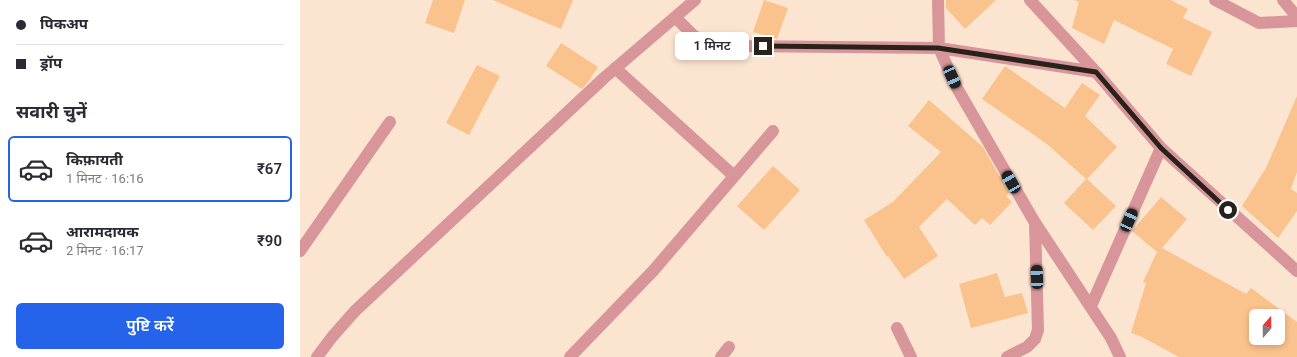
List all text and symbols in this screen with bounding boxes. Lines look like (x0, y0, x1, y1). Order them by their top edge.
text: पिकअप (40, 15, 88, 33)
callout: 1 मिनट (675, 32, 749, 60)
route end (754, 37, 772, 55)
text: 1 मिनट (693, 38, 731, 53)
text: ड्रॉप (40, 54, 62, 72)
car (942, 64, 962, 90)
text: सवारी चुनें (16, 101, 87, 122)
icon: car (18, 151, 54, 187)
text: किफ़ायती (66, 151, 123, 169)
text: ₹67 (257, 160, 282, 178)
car (1000, 169, 1022, 195)
text: 1 मिनट · 16:16 (66, 171, 144, 186)
route start (1219, 201, 1237, 219)
car (1119, 207, 1139, 233)
icon: car (18, 223, 54, 259)
text: आरामदायक (66, 223, 139, 241)
text: ₹90 (257, 232, 282, 250)
text: 2 मिनट · 16:17 (66, 243, 144, 258)
car (1031, 265, 1043, 289)
button: पुष्टि करें (16, 303, 284, 349)
north arrow (1249, 309, 1285, 345)
map controls (1249, 309, 1285, 345)

